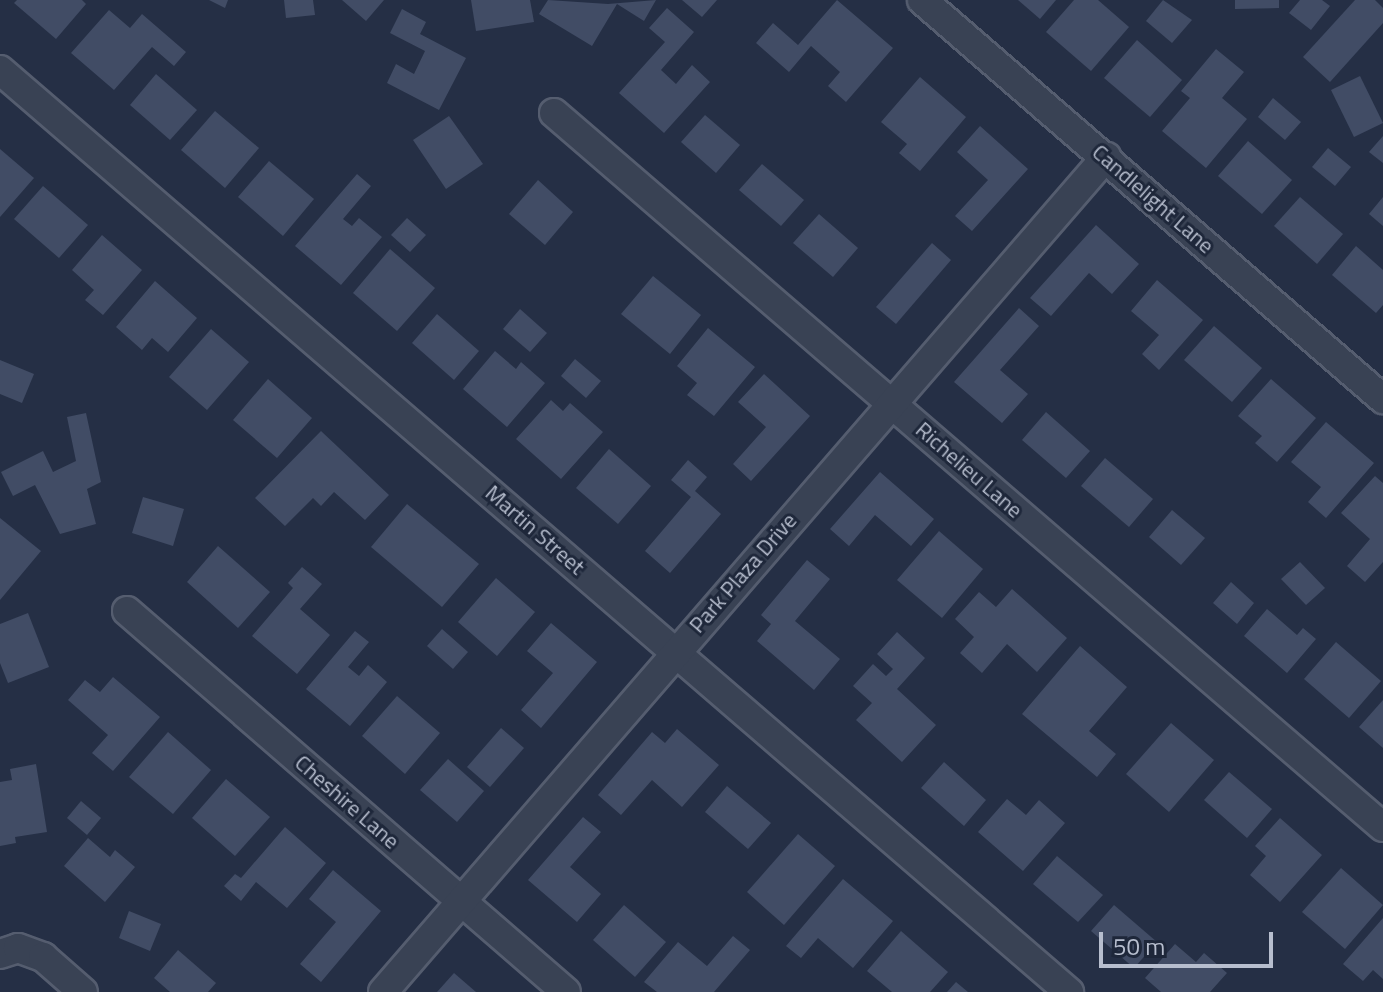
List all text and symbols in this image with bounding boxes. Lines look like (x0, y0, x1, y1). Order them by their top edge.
street label: Candlelight Lane (1087, 139, 1219, 259)
street label: Richelieu Lane (910, 416, 1028, 524)
street label: Martin Street (480, 480, 590, 580)
street label: Park Plaza Drive (684, 508, 802, 638)
street label: Cheshire Lane (289, 750, 405, 854)
scale bar (1103, 916, 1277, 966)
text: 50 m (1113, 928, 1165, 964)

